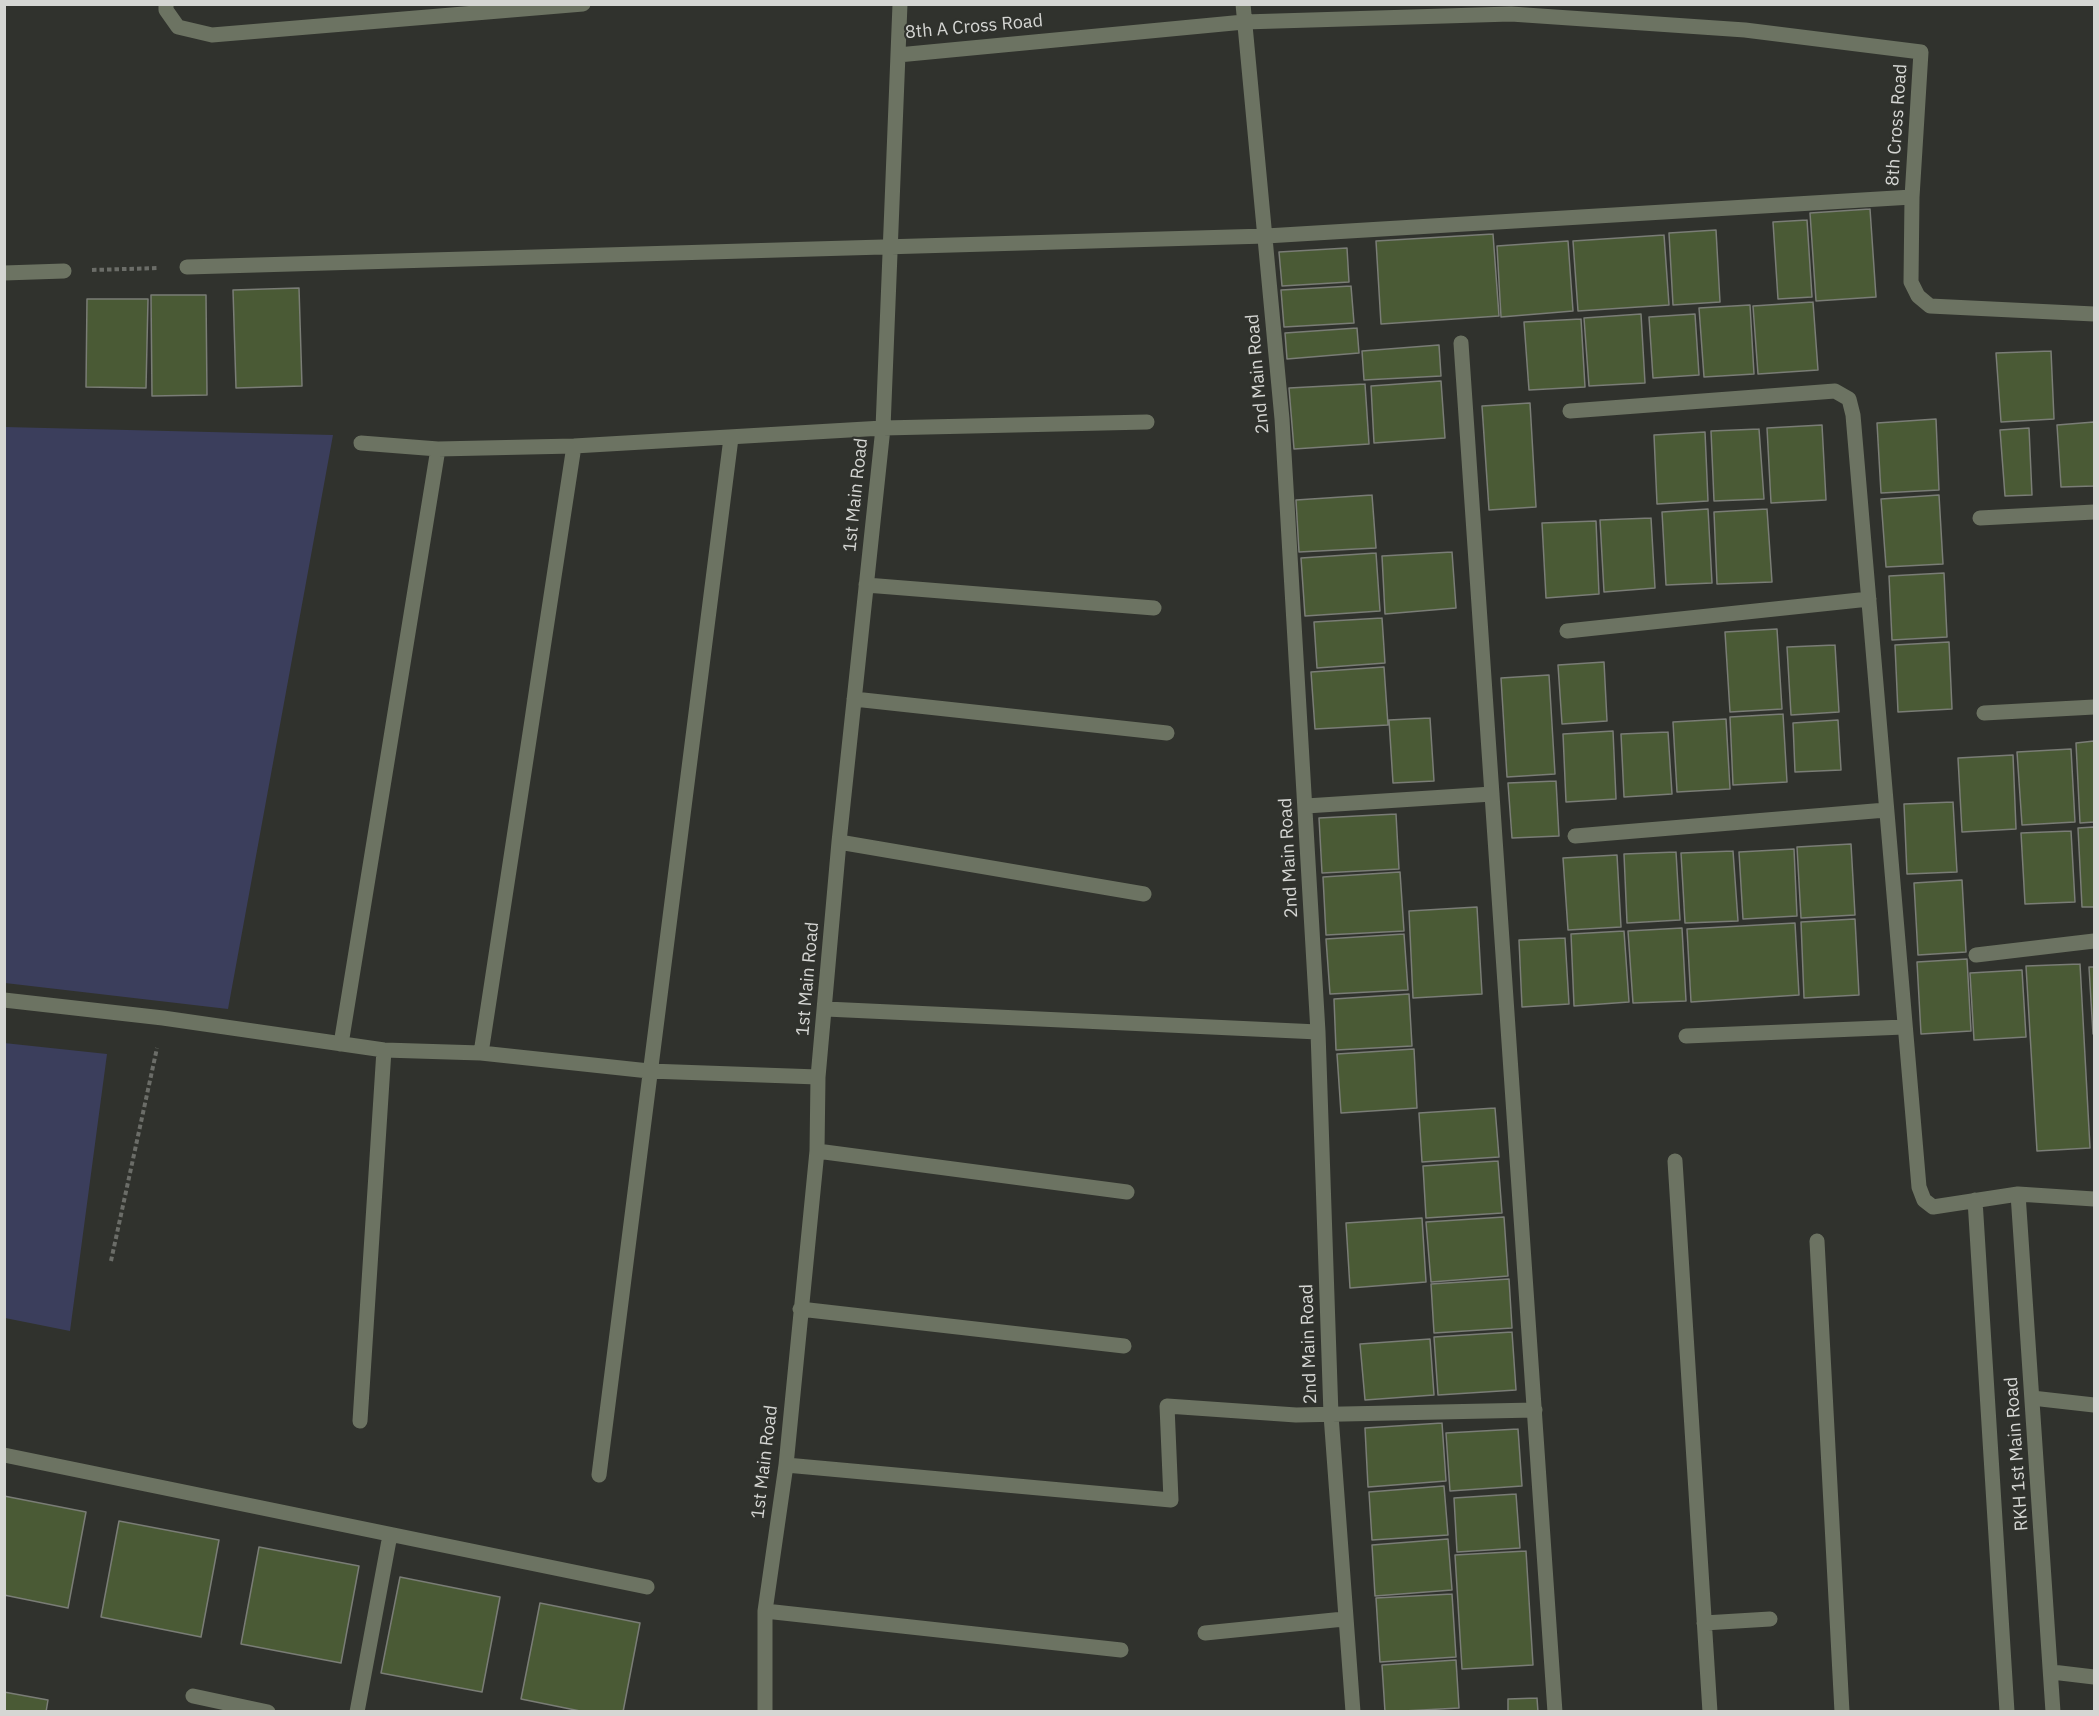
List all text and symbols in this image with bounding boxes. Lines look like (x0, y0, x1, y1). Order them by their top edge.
street label: 8th A Cross Road (904, 10, 1044, 44)
street label: 8th Cross Road (1882, 63, 1912, 187)
street label: 2nd Main Road (1242, 313, 1274, 435)
street label: 1st Main Road (839, 437, 873, 553)
street label: 2nd Main Road (1275, 797, 1303, 919)
street label: 1st Main Road (792, 921, 824, 1037)
street label: 2nd Main Road (1296, 1284, 1322, 1404)
street label: RKH 1st Main Road (2001, 1376, 2033, 1532)
street label: 1st Main Road (747, 1404, 783, 1520)

